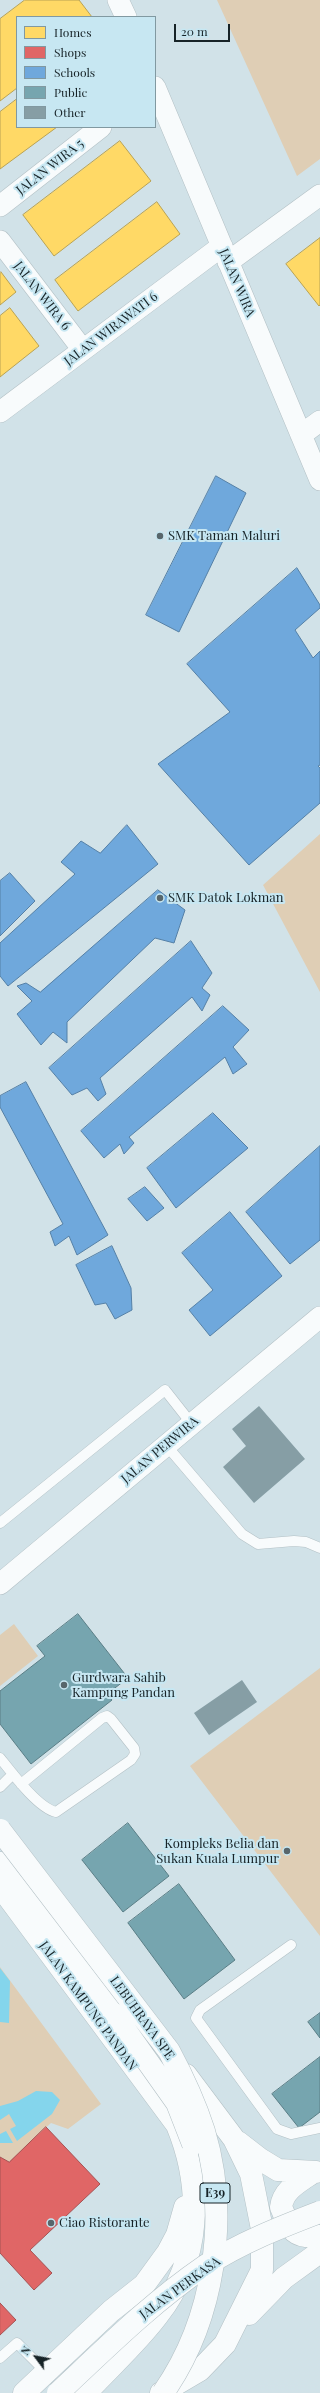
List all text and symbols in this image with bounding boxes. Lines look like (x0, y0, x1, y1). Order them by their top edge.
legend (16, 16, 156, 128)
scale bar (176, 16, 232, 42)
text: 20 m (181, 23, 208, 39)
text: Homes (54, 24, 92, 40)
text: Shops (54, 44, 86, 60)
text: Schools (54, 64, 95, 80)
text: Public (54, 84, 87, 100)
text: Other (54, 104, 86, 120)
street label: JALAN WIRA 5 (13, 136, 87, 198)
street label: JALAN WIRA (216, 246, 258, 320)
street label: JALAN WIRA 6 (10, 259, 74, 333)
street label: JALAN WIRAWATI 6 (61, 289, 161, 369)
place label: SMK Taman Maluri (168, 528, 280, 544)
marker: SMK Taman Maluri (155, 531, 165, 541)
place label: SMK Datok Lokman (168, 890, 283, 906)
marker: SMK Datok Lokman (155, 893, 165, 903)
street label: JALAN PERWIRA (118, 1413, 202, 1487)
place label: Gurdwara Sahib Kampung Pandan (72, 1670, 175, 1701)
marker: Gurdwara Sahib Kampung Pandan (59, 1680, 69, 1690)
place label: Kompleks Belia dan Sukan Kuala Lumpur (156, 1836, 279, 1867)
marker: Kompleks Belia dan Sukan Kuala Lumpur (282, 1846, 292, 1856)
street label: JALAN KAMPUNG PANDAN (36, 1938, 140, 2074)
street label: LEBUHRAYA SPE (107, 1973, 177, 2063)
road number: E39 (200, 2183, 230, 2203)
place label: Ciao Ristorante (59, 2215, 150, 2231)
marker: Ciao Ristorante (46, 2218, 56, 2228)
street label: JALAN PERKASA (137, 2254, 223, 2322)
north arrow (16, 2337, 56, 2377)
text: N (17, 2343, 34, 2358)

